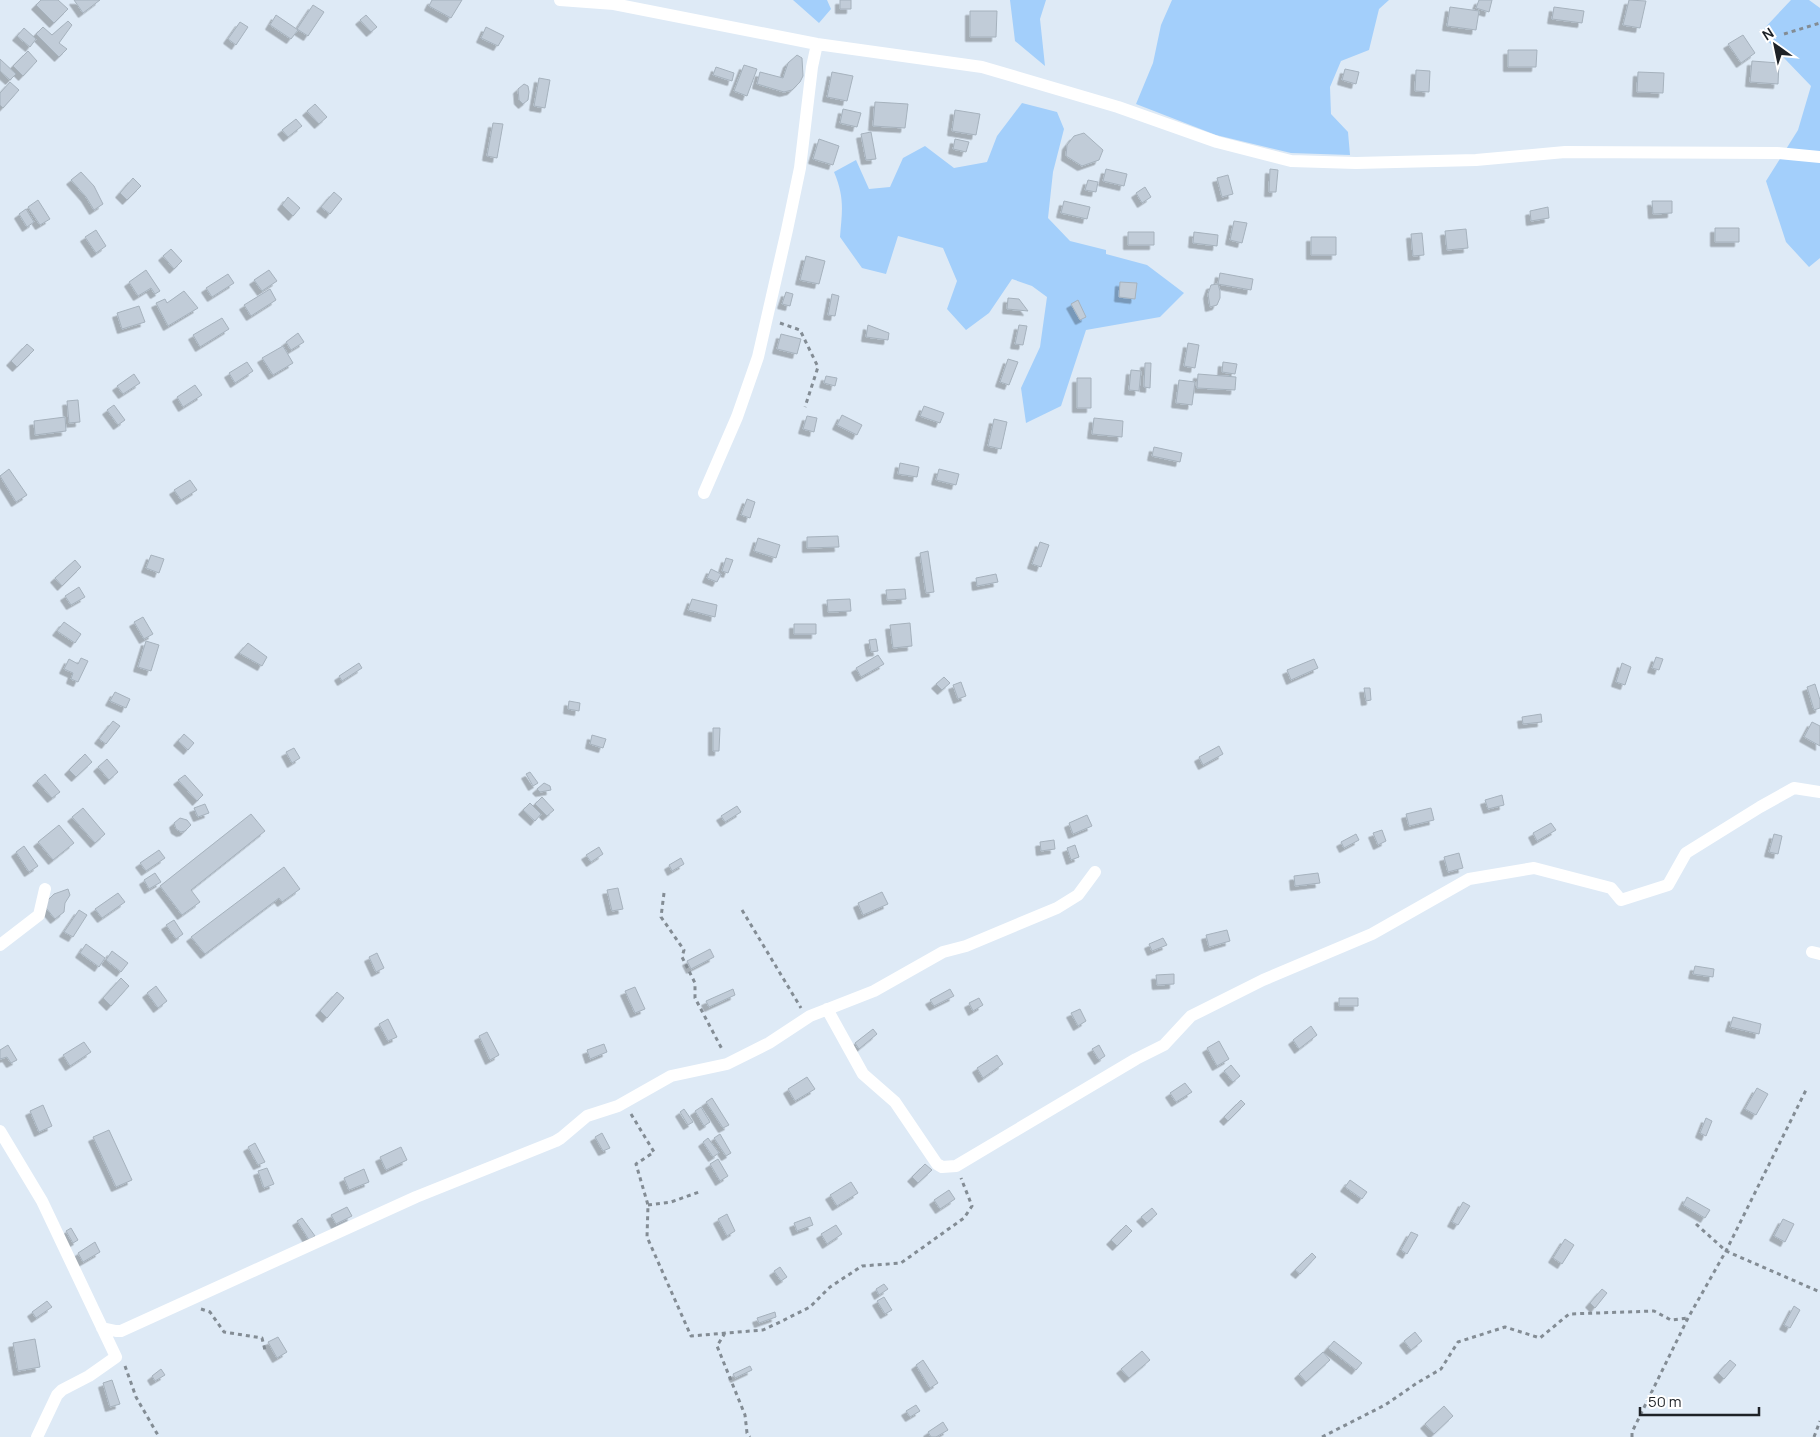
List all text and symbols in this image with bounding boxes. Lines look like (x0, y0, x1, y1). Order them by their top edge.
north arrow (1750, 20, 1800, 70)
text: N (1758, 23, 1777, 44)
scale bar (1640, 1384, 1759, 1416)
text: 50 m (1648, 1391, 1682, 1412)

